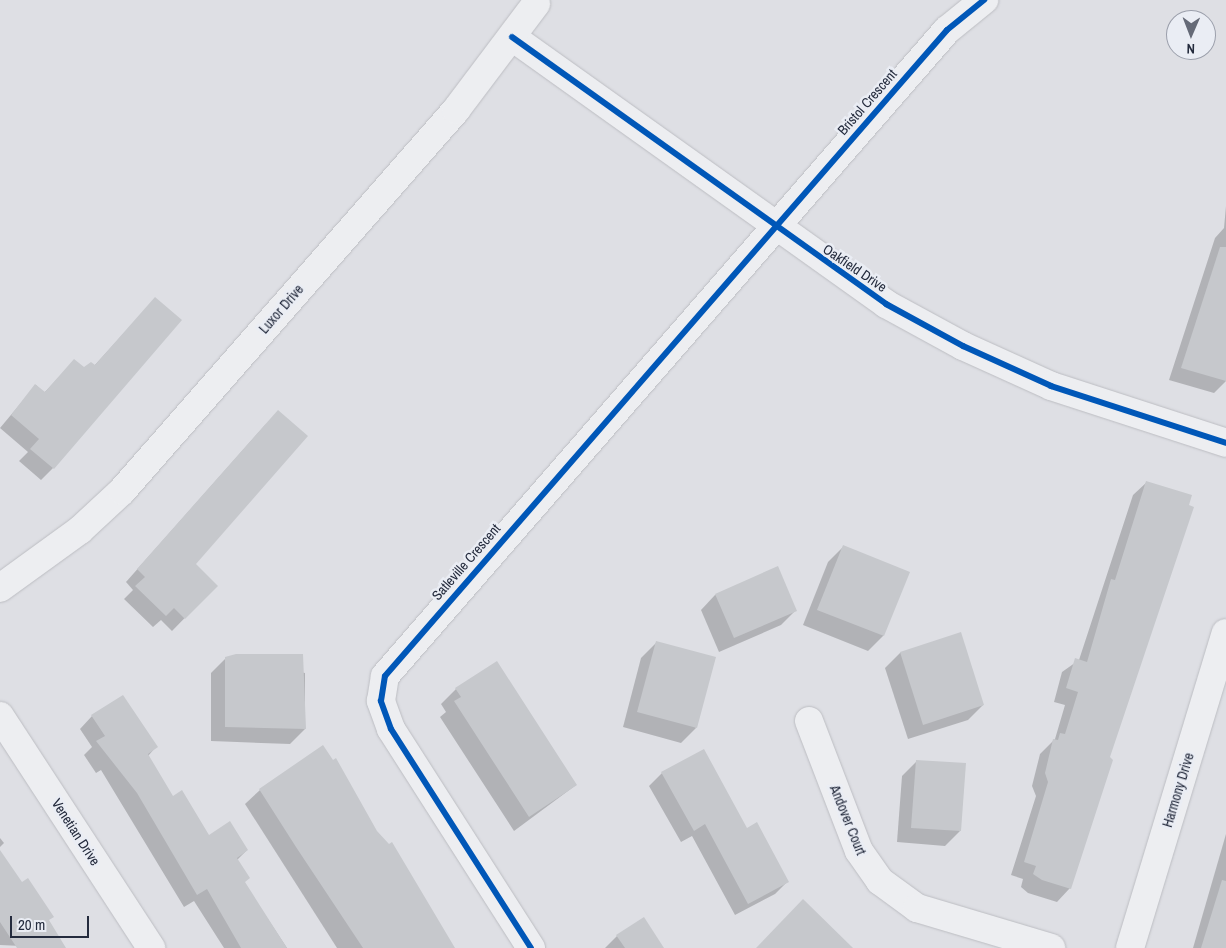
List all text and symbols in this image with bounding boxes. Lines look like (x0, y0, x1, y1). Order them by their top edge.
north arrow (1166, 10, 1216, 60)
text: N (1186, 40, 1195, 58)
street label: Bristol Crescent (834, 66, 900, 138)
street label: Oakfield Drive (820, 241, 890, 295)
street label: Luxor Drive (255, 281, 307, 337)
street label: Satleville Crescent (428, 520, 504, 604)
street label: Harmony Drive (1159, 751, 1197, 829)
street label: Andover Court (826, 783, 870, 857)
street label: Venetian Drive (48, 796, 104, 868)
scale bar (12, 906, 91, 938)
text: 20 m (18, 914, 45, 935)

